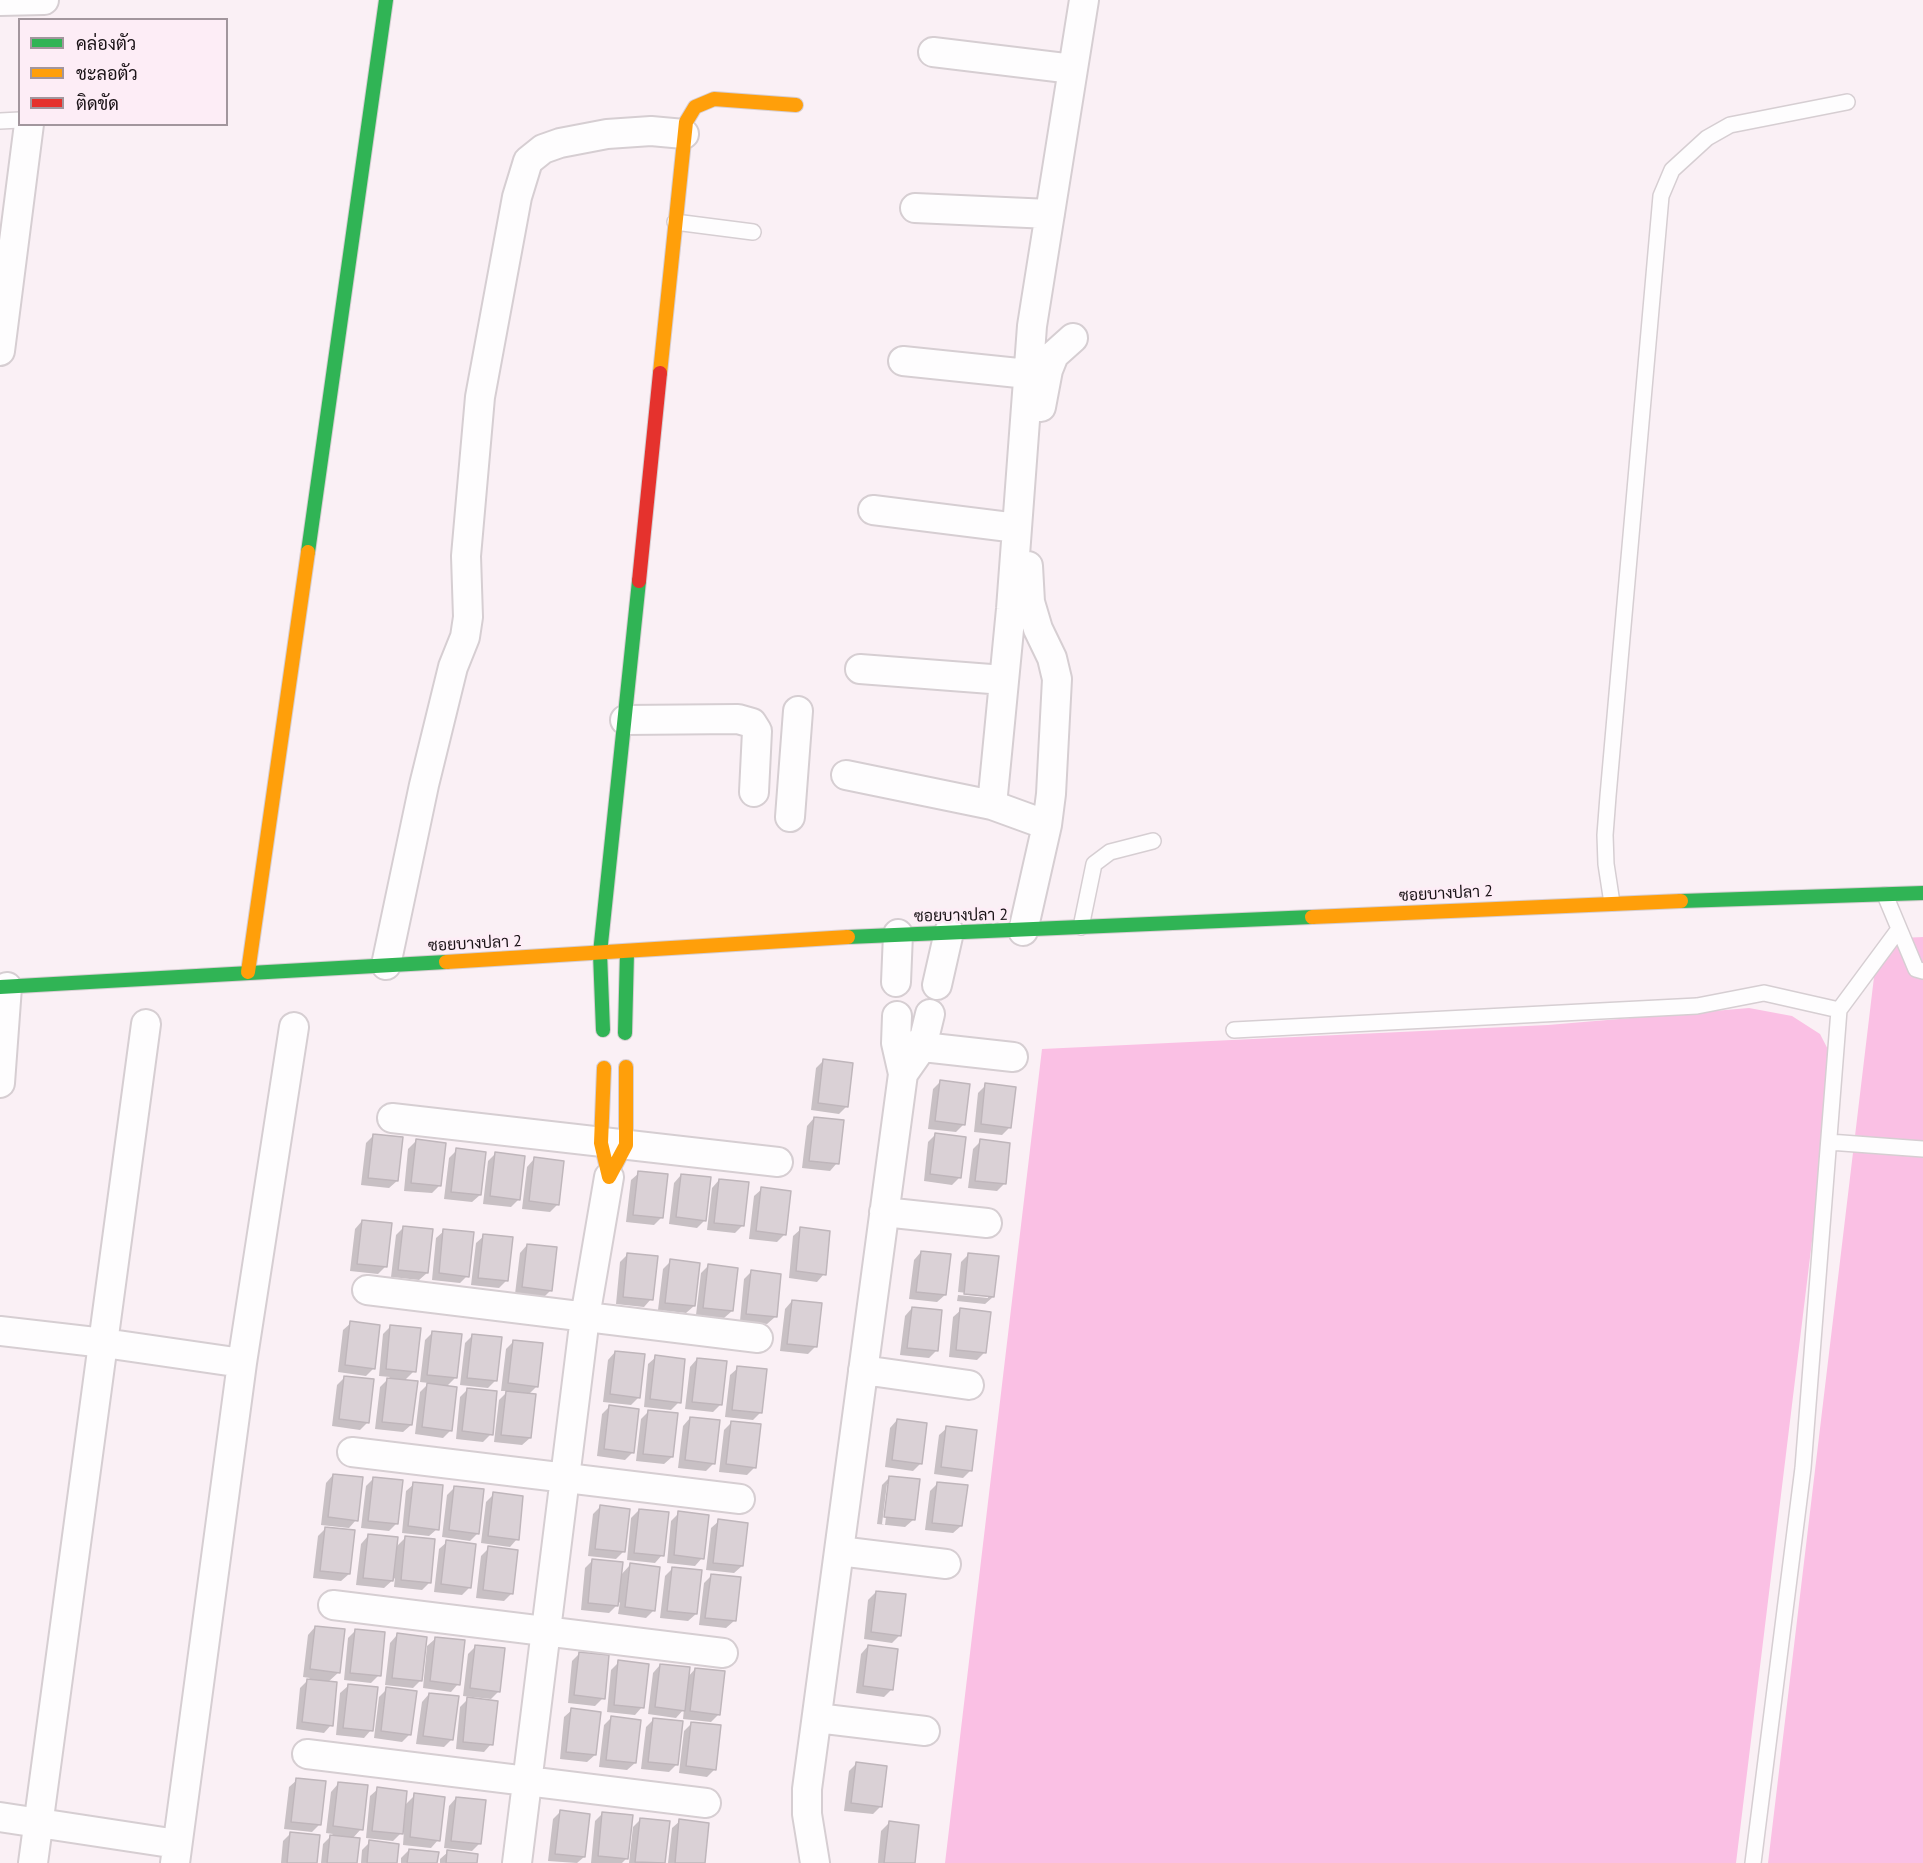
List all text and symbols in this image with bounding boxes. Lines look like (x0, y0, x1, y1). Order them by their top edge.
legend (18, 18, 228, 126)
text: คล่องตัว (76, 32, 136, 55)
text: ชะลอตัว (76, 62, 138, 85)
text: ติดขัด (76, 92, 119, 115)
street label: ซอยบางปลา 2 (1398, 882, 1494, 906)
street label: ซอยบางปลา 2 (914, 906, 1008, 926)
street label: ซอยบางปลา 2 (427, 932, 523, 956)

